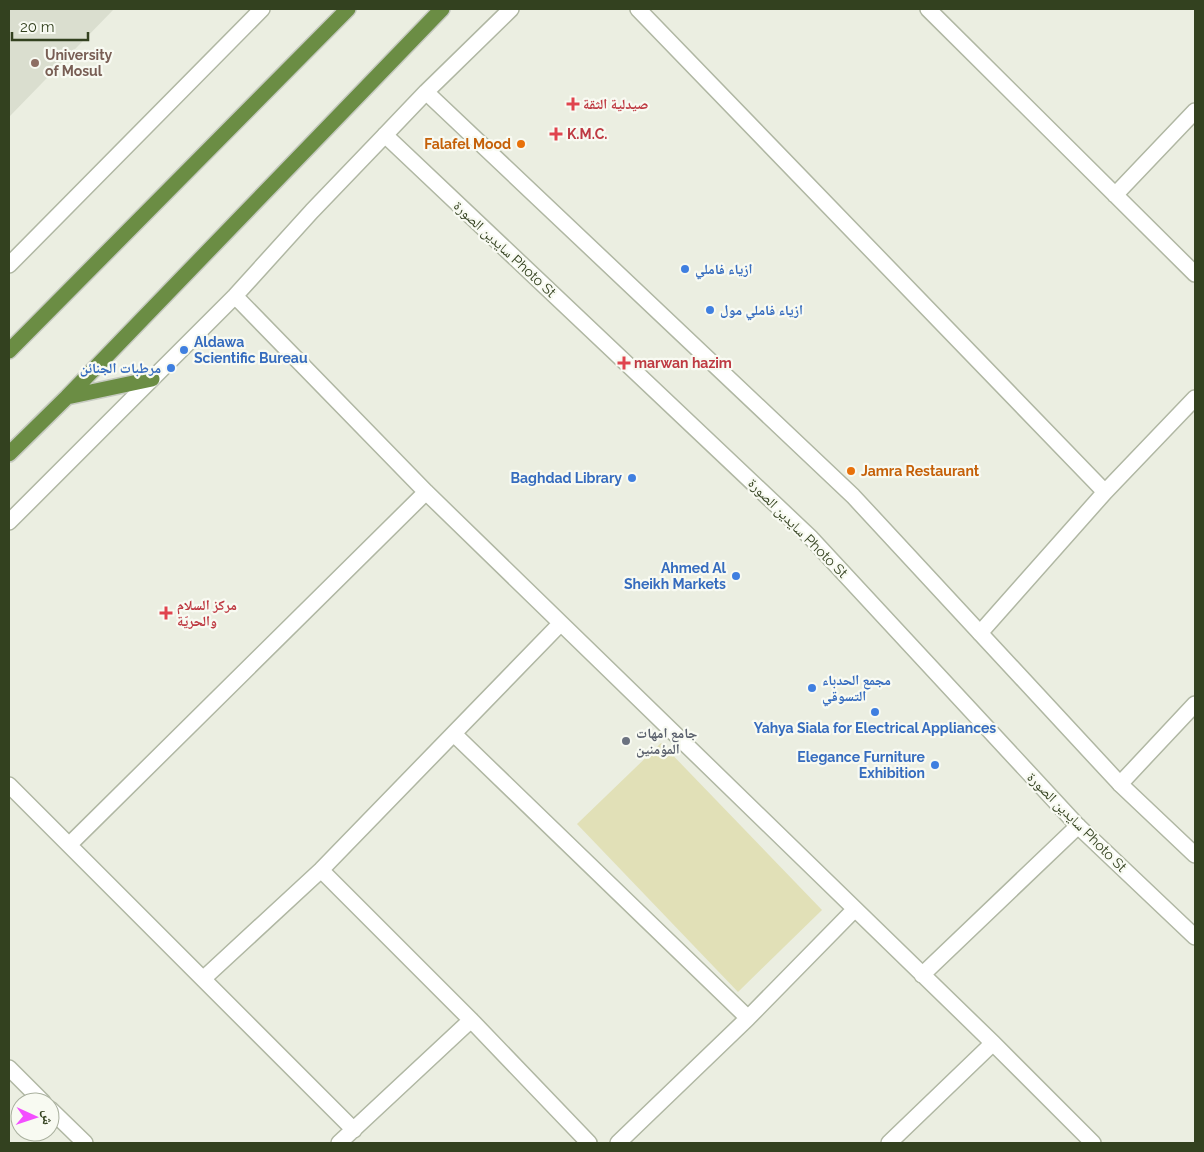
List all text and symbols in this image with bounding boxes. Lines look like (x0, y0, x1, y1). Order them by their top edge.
scale bar (12, 10, 89, 42)
text: 20 m (20, 18, 55, 36)
place label: University of Mosul (45, 47, 112, 79)
marker: University of Mosul (29, 57, 41, 69)
place label: صيدلية الثقة (583, 96, 648, 112)
marker: صيدلية الثقة (567, 98, 579, 110)
place label: K.M.C. (567, 126, 607, 142)
marker: K.M.C. (549, 127, 563, 141)
place label: Falafel Mood (424, 136, 511, 152)
marker: Falafel Mood (515, 138, 527, 150)
street label: سايدين الصورة Photo St (450, 198, 560, 301)
place label: ازياء فاملي (695, 261, 753, 280)
marker: ازياء فاملي (679, 263, 691, 275)
place label: ازياء فاملي مول (720, 302, 803, 321)
marker: ازياء فاملي مول (704, 304, 716, 316)
place label: Aldawa Scientific Bureau (194, 334, 308, 366)
marker: Aldawa Scientific Bureau (178, 344, 190, 356)
place label: marwan hazim (634, 355, 732, 371)
marker: marwan hazim (618, 357, 630, 369)
place label: مرطبات الجنائن (80, 360, 161, 377)
marker: مرطبات الجنائن (165, 362, 177, 374)
place label: Jamra Restaurant (861, 463, 980, 479)
marker: Jamra Restaurant (845, 465, 857, 477)
place label: Baghdad Library (511, 470, 622, 486)
marker: Baghdad Library (626, 472, 638, 484)
street label: سايدين الصورة Photo St (744, 475, 851, 582)
place label: Ahmed Al Sheikh Markets (624, 560, 727, 592)
marker: Ahmed Al Sheikh Markets (730, 570, 742, 582)
place label: مركز السلام والحريّة (177, 597, 237, 629)
marker: مركز السلام والحريّة (159, 606, 173, 620)
place label: مجمع الحدباء التسوقي (822, 672, 891, 707)
marker: مجمع الحدباء التسوقي (806, 682, 818, 694)
marker: Yahya Siala for Electrical Appliances (869, 706, 881, 718)
place label: Yahya Siala for Electrical Appliances (754, 720, 996, 736)
place label: جامع امهات المؤمنين (636, 725, 697, 758)
marker: جامع امهات المؤمنين (620, 735, 632, 747)
place label: Elegance Furniture Exhibition (797, 749, 926, 781)
marker: Elegance Furniture Exhibition (929, 759, 941, 771)
street label: سايدين الصورة Photo St (1023, 769, 1130, 876)
north arrow (10, 1092, 60, 1142)
text: ش (39, 1110, 56, 1126)

